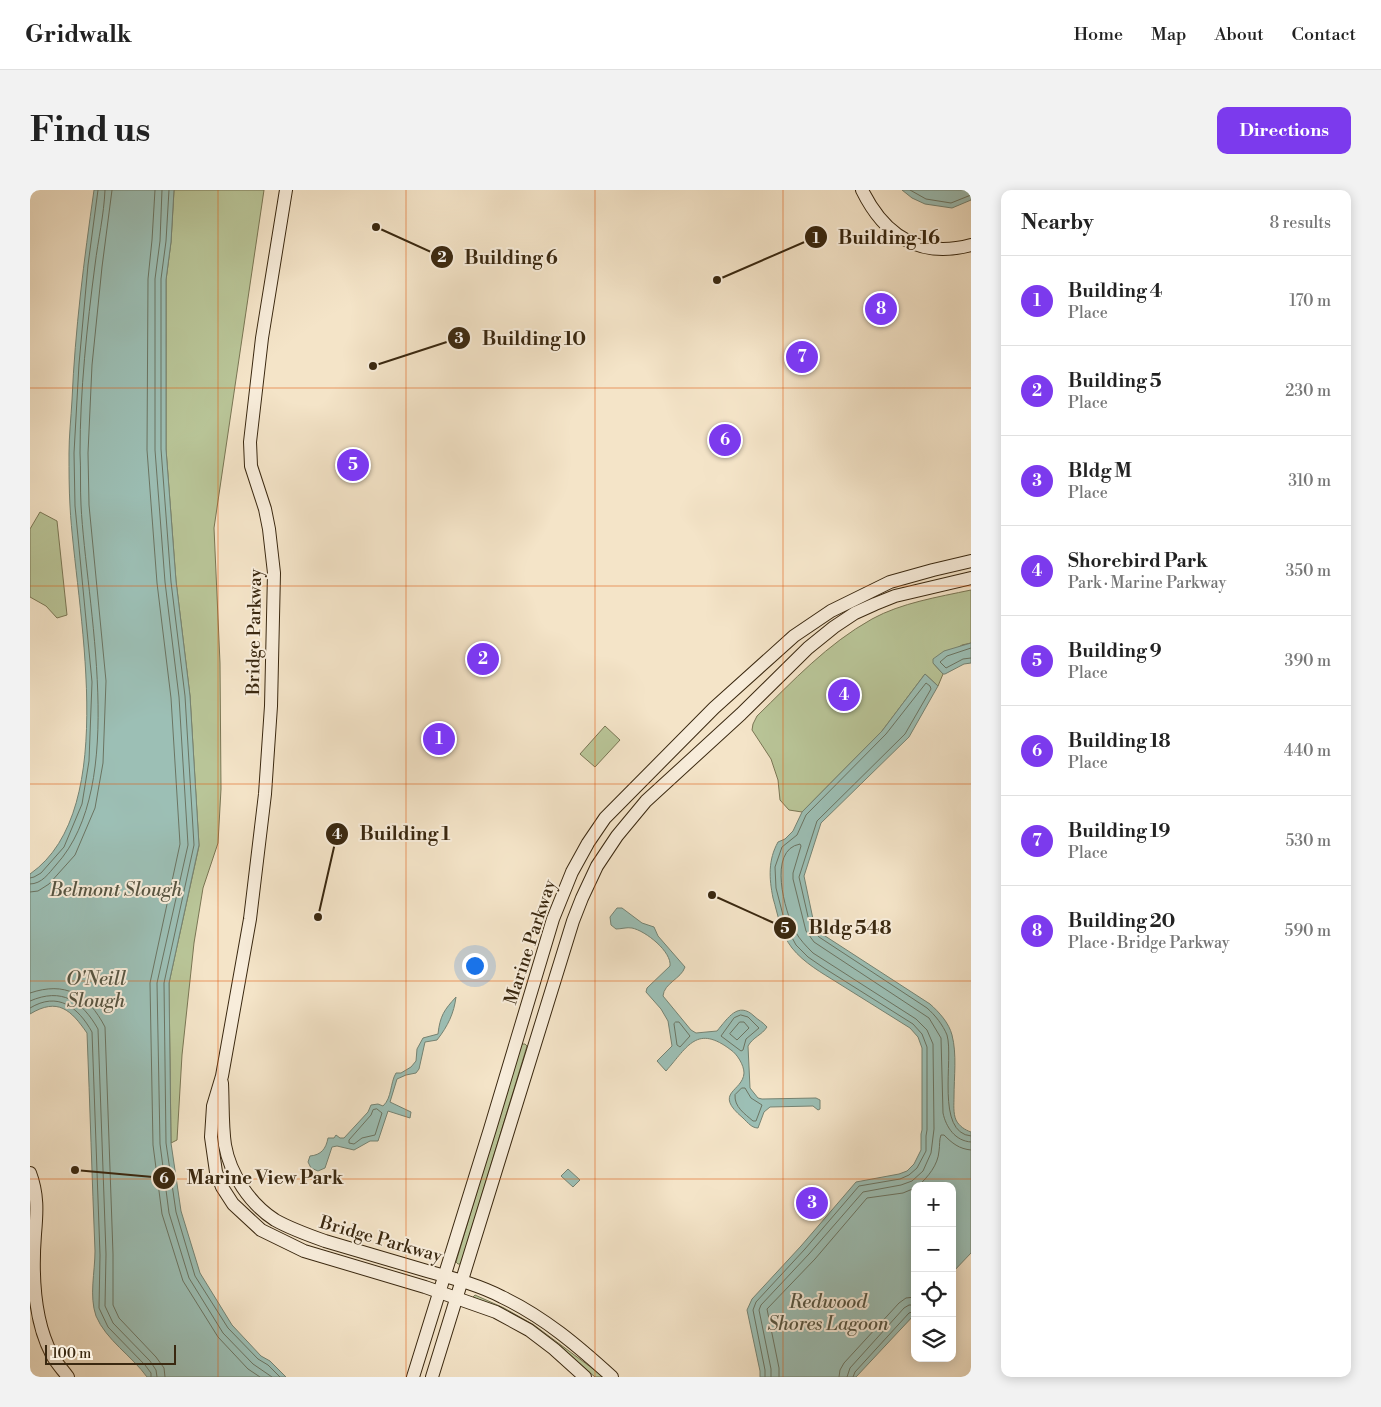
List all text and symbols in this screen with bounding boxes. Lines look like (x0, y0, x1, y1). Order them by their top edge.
text: Gridwalk (25, 20, 132, 50)
text: Home (1074, 23, 1123, 46)
text: Map (1151, 23, 1187, 46)
text: About (1215, 23, 1264, 46)
text: Contact (1292, 23, 1356, 46)
button: Directions (1217, 107, 1351, 154)
text: Find us (30, 109, 150, 152)
text: Nearby (1021, 210, 1094, 236)
text: 8 results (1269, 213, 1331, 233)
callout: Building 16 (803, 220, 950, 254)
text: Building 16 (838, 226, 940, 250)
text: 1 (812, 229, 820, 248)
callout: Building 6 (429, 240, 568, 274)
text: Building 6 (464, 246, 558, 270)
text: 2 (437, 248, 447, 267)
text: Building 4 (1068, 279, 1162, 303)
pin: 8 (865, 290, 897, 328)
text: 1 (1033, 291, 1041, 311)
text: 170 m (1289, 291, 1331, 311)
text: Place (1068, 303, 1108, 323)
callout: Building 10 (447, 321, 596, 355)
text: Building 10 (482, 327, 586, 351)
text: 3 (454, 329, 464, 348)
pin: 7 (786, 338, 818, 376)
text: Building 5 (1068, 369, 1162, 393)
text: 2 (1032, 381, 1042, 401)
text: 230 m (1285, 381, 1331, 401)
text: Place (1068, 393, 1108, 413)
pin: 6 (709, 421, 741, 459)
pin: 5 (337, 446, 369, 484)
text: Bldg M (1068, 459, 1132, 483)
text: 3 (1032, 471, 1042, 491)
text: 310 m (1288, 471, 1331, 491)
text: Place (1068, 483, 1108, 503)
text: Shorebird Park (1068, 549, 1208, 573)
text: 4 (1032, 561, 1042, 581)
text: 350 m (1285, 561, 1331, 581)
street label: Bridge Parkway (242, 568, 267, 696)
text: Park · Marine Parkway (1068, 573, 1226, 593)
text: Building 9 (1068, 639, 1162, 663)
pin: 2 (467, 640, 499, 678)
text: 5 (1032, 651, 1042, 671)
text: 390 m (1285, 651, 1331, 671)
text: Place (1068, 663, 1108, 683)
pin: 4 (828, 676, 860, 714)
pin: 1 (423, 720, 455, 758)
text: Building 18 (1068, 729, 1171, 753)
text: 6 (1032, 741, 1042, 761)
text: 440 m (1284, 741, 1331, 761)
text: Place (1068, 753, 1108, 773)
callout: Building 1 (325, 817, 461, 851)
text: Building 19 (1068, 819, 1171, 843)
text: Building 1 (360, 822, 450, 846)
text: 4 (332, 825, 342, 844)
text: 7 (1032, 831, 1042, 851)
text: 530 m (1285, 831, 1331, 851)
text: Place (1068, 843, 1108, 863)
street label: Marine Parkway (499, 876, 562, 1008)
water label: Belmont Slough (49, 878, 183, 902)
text: Building 20 (1068, 909, 1175, 933)
callout: Bldg 548 (773, 911, 901, 945)
text: Bldg 548 (808, 916, 892, 940)
text: 5 (780, 919, 790, 938)
text: 8 (1032, 921, 1042, 941)
text: 590 m (1285, 921, 1331, 941)
text: Place · Bridge Parkway (1068, 933, 1230, 953)
your location (462, 953, 488, 979)
water label: O'Neill Slough (66, 967, 126, 1013)
callout: Marine View Park (152, 1161, 354, 1195)
text: Marine View Park (187, 1166, 344, 1190)
text: 6 (159, 1169, 169, 1188)
map controls (911, 1182, 956, 1362)
button: + (911, 1182, 956, 1227)
pin: 3 (796, 1184, 828, 1222)
street label: Bridge Parkway (316, 1211, 445, 1268)
button: − (911, 1227, 956, 1272)
button: locate (911, 1272, 956, 1317)
water label: Redwood Shores Lagoon (767, 1290, 889, 1336)
button: layers (911, 1317, 956, 1362)
scale bar (45, 1342, 176, 1365)
text: 100 m (52, 1345, 91, 1363)

